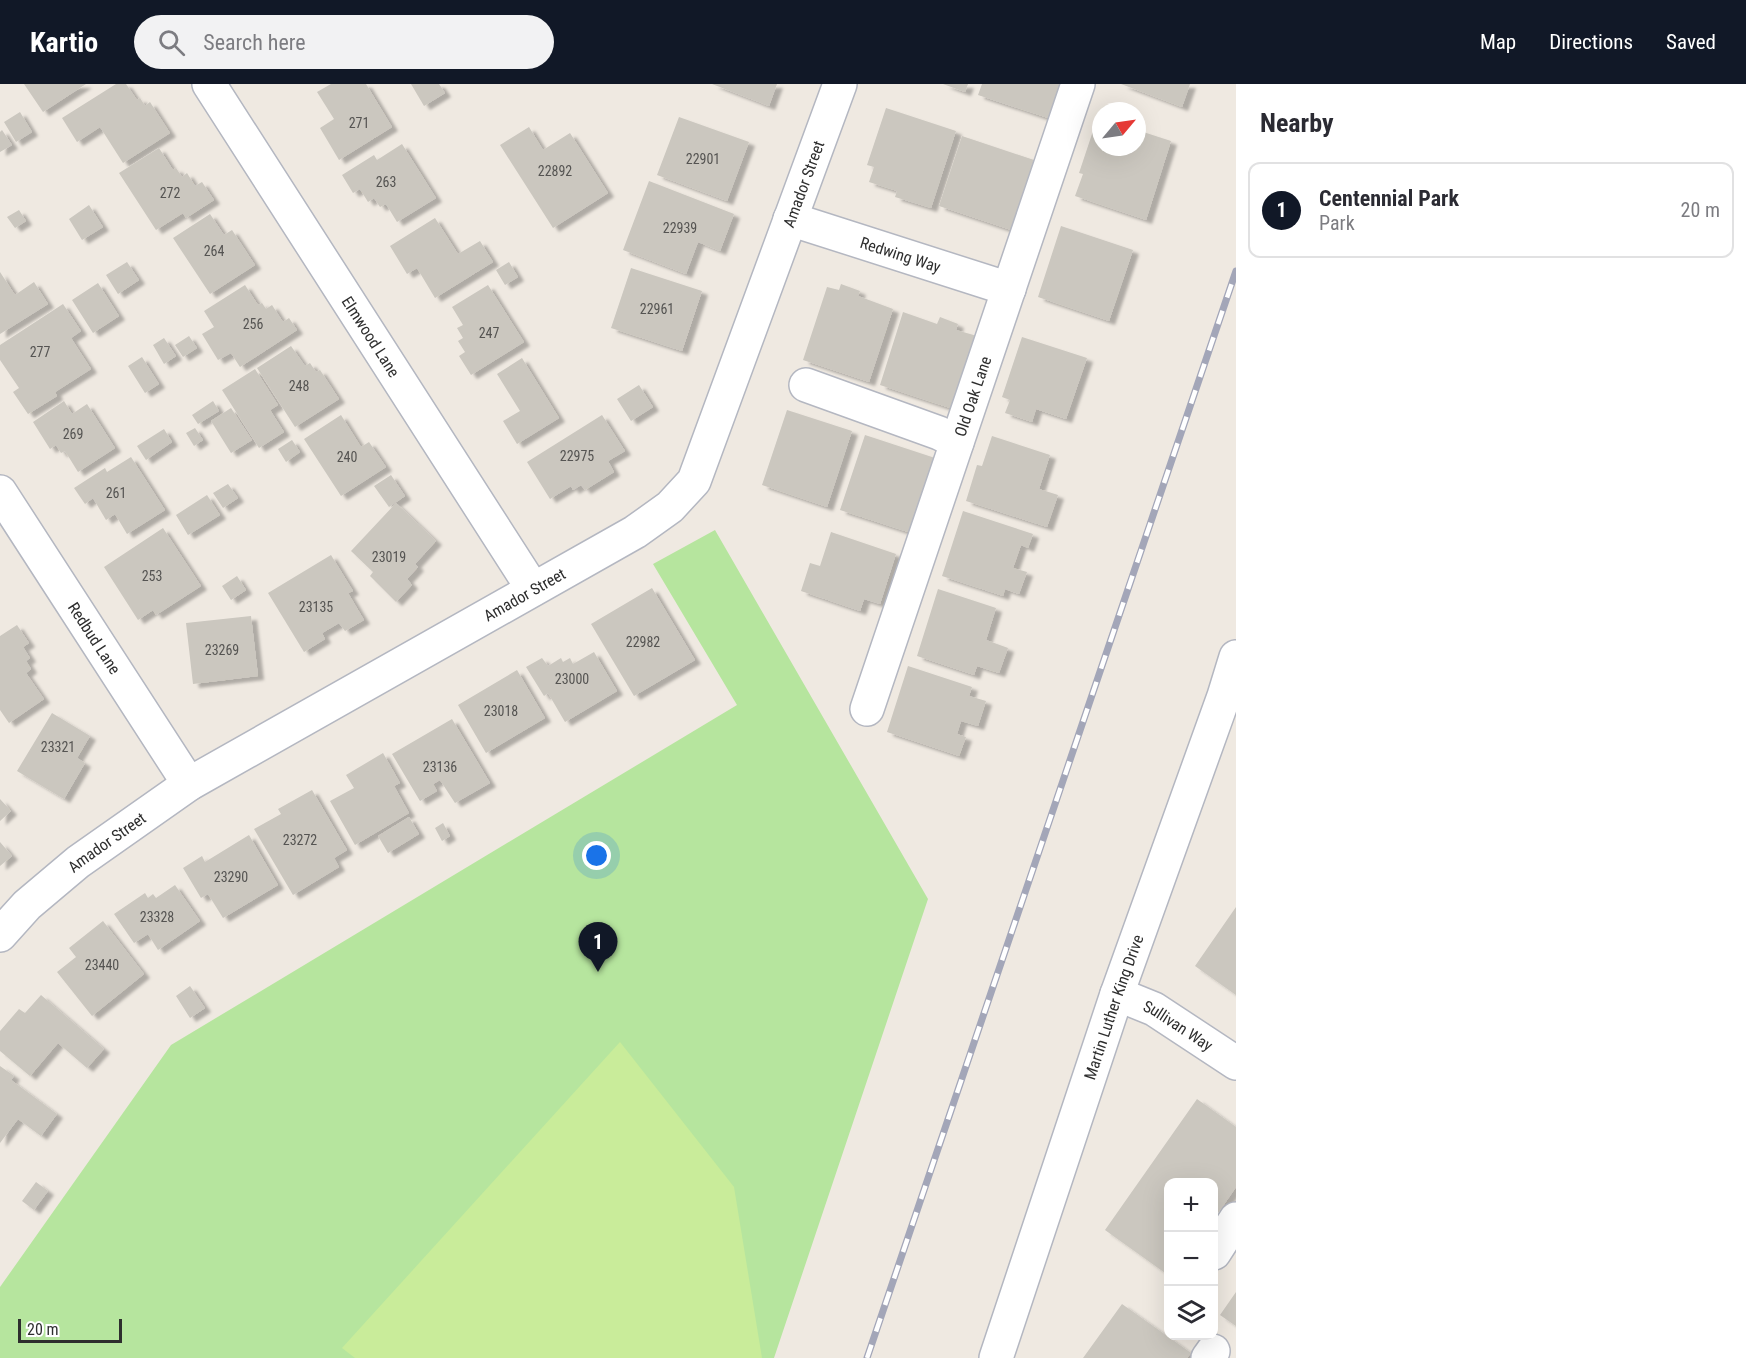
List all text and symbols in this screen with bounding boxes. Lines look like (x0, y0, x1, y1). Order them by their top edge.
search box (134, 15, 554, 69)
text: Kartio (30, 26, 98, 59)
icon: search (155, 26, 188, 59)
text: Search here (203, 30, 306, 55)
text: Map (1480, 30, 1516, 54)
text: Directions (1549, 30, 1633, 54)
text: Saved (1666, 30, 1716, 54)
north arrow (1092, 102, 1146, 156)
text: Nearby (1260, 108, 1334, 138)
house number: 271 (349, 115, 369, 131)
street label: Amador Street (779, 138, 828, 230)
house number: 22901 (686, 151, 720, 167)
house number: 22892 (538, 163, 572, 179)
house number: 263 (376, 174, 396, 190)
house number: 272 (160, 185, 180, 201)
text: Centennial Park (1319, 186, 1459, 211)
text: 1 (1276, 198, 1287, 222)
text: 20 m (1681, 198, 1720, 222)
text: Park (1319, 211, 1355, 235)
house number: 22939 (663, 220, 697, 236)
street label: Redwing Way (858, 233, 943, 277)
house number: 264 (204, 243, 224, 259)
street label: Elmwood Lane (338, 293, 403, 381)
house number: 22961 (640, 301, 674, 317)
house number: 256 (243, 316, 263, 332)
house number: 247 (479, 325, 499, 341)
house number: 277 (30, 344, 50, 360)
street label: Old Oak Lane (951, 354, 995, 439)
house number: 248 (289, 378, 309, 394)
house number: 269 (63, 426, 83, 442)
house number: 22975 (560, 448, 594, 464)
house number: 240 (337, 449, 357, 465)
house number: 261 (106, 485, 126, 501)
house number: 23019 (372, 549, 406, 565)
street label: Amador Street (480, 564, 569, 626)
house number: 253 (142, 568, 162, 584)
street label: Redbud Lane (64, 599, 124, 678)
house number: 23135 (299, 599, 333, 615)
house number: 22982 (626, 634, 660, 650)
house number: 23269 (205, 642, 239, 658)
house number: 23000 (555, 671, 589, 687)
house number: 23018 (484, 703, 518, 719)
house number: 23321 (41, 739, 75, 755)
house number: 23136 (423, 759, 457, 775)
street label: Amador Street (64, 808, 150, 876)
house number: 23272 (283, 832, 317, 848)
your location (582, 841, 611, 870)
house number: 23290 (214, 869, 248, 885)
house number: 23328 (140, 909, 174, 925)
pin: 1 (578, 922, 618, 972)
street label: Martin Luther King Drive (1080, 932, 1148, 1082)
house number: 23440 (85, 957, 119, 973)
street label: Sullivan Way (1141, 997, 1217, 1055)
map controls (1164, 1178, 1218, 1340)
button: + (1164, 1178, 1218, 1232)
button: − (1164, 1232, 1218, 1286)
button: layers (1164, 1286, 1218, 1340)
scale bar (18, 1316, 122, 1344)
text: 20 m (27, 1320, 59, 1339)

